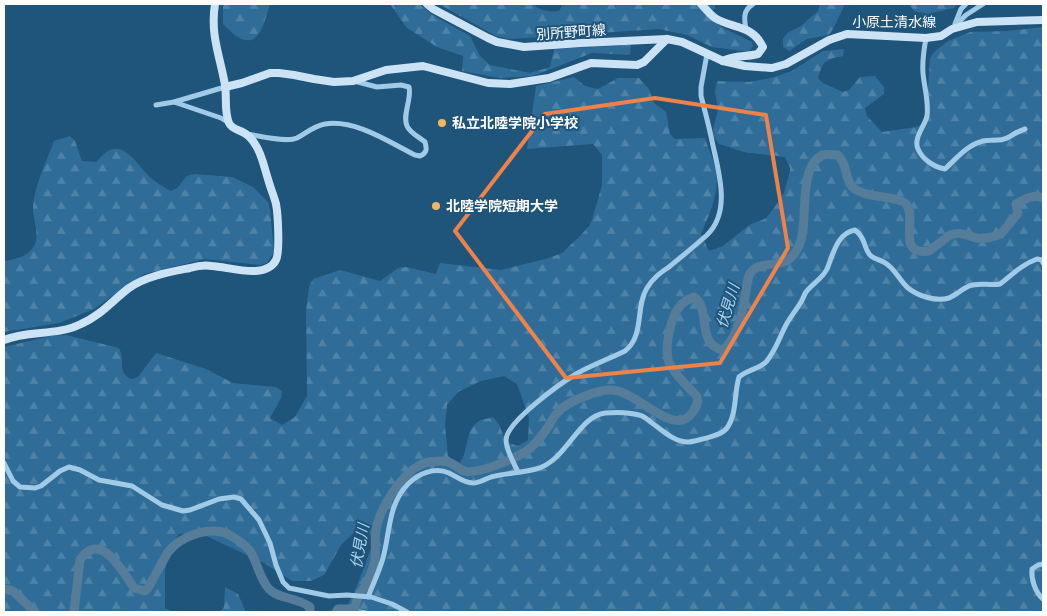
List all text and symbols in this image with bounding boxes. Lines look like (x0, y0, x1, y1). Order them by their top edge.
street label: 小原土清水線 (852, 14, 936, 30)
street label: 別所野町線 (536, 22, 606, 42)
place label: 私立北陸学院小学校 (452, 115, 578, 131)
marker: 私立北陸学院小学校 (436, 117, 448, 129)
place label: 北陸学院短期大学 (446, 198, 558, 214)
marker: 北陸学院短期大学 (430, 200, 442, 212)
water label: 伏見川 (713, 280, 744, 330)
water label: 伏見川 (347, 520, 373, 570)

